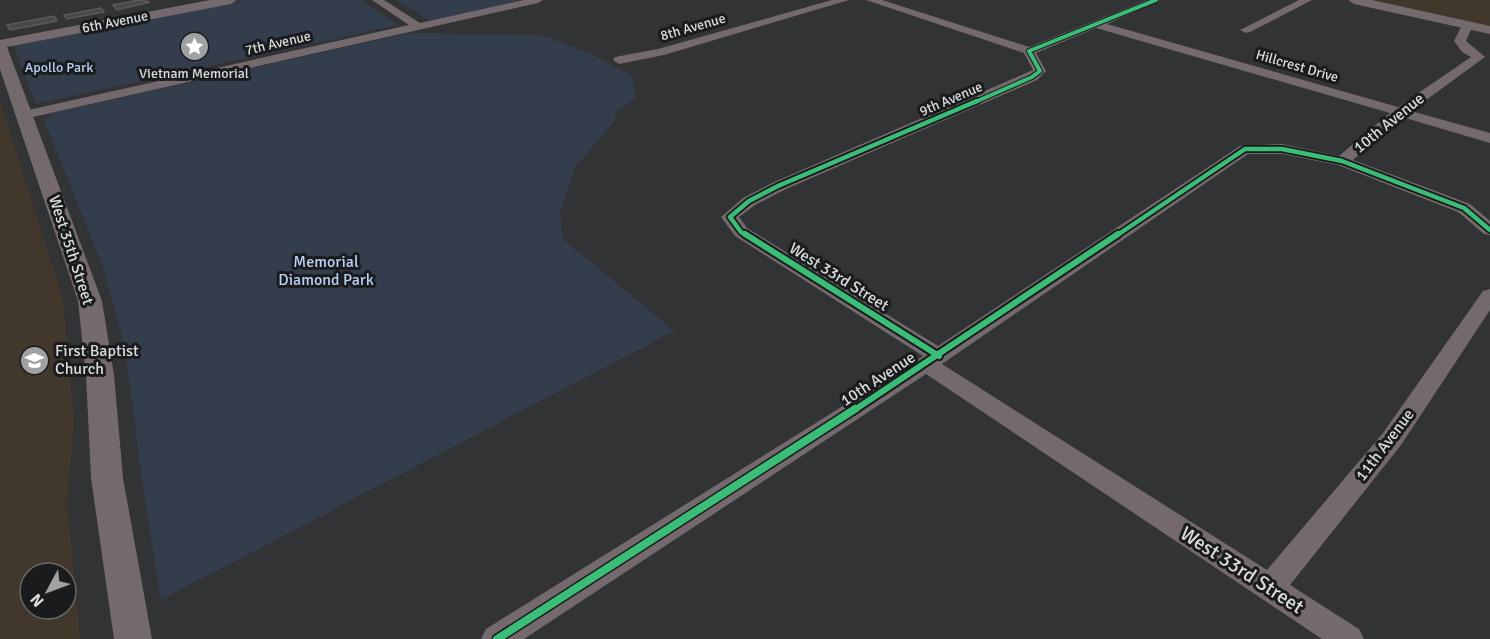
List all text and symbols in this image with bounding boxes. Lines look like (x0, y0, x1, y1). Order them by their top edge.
street label: 6th Avenue (81, 7, 149, 37)
street label: 8th Avenue (658, 10, 728, 44)
street label: 7th Avenue (243, 27, 313, 59)
place icon: Vietnam Memorial (178, 30, 210, 62)
street label: Hillcrest Drive (1254, 46, 1340, 86)
park label: Apollo Park (25, 59, 93, 76)
place label: Vietnam Memorial (139, 65, 249, 82)
street label: 9th Avenue (917, 78, 985, 120)
street label: 10th Avenue (1350, 88, 1428, 158)
street label: West 35th Street (44, 193, 98, 308)
street label: West 33rd Street (785, 238, 893, 316)
park label: Memorial Diamond Park (278, 252, 374, 290)
place label: First Baptist Church (55, 341, 139, 379)
school or university icon: First Baptist Church (18, 344, 50, 376)
street label: 10th Avenue (837, 347, 919, 411)
street label: 11th Avenue (1351, 405, 1419, 485)
street label: West 33rd Street (1176, 521, 1308, 619)
north arrow (18, 561, 78, 621)
text: N (26, 589, 49, 611)

